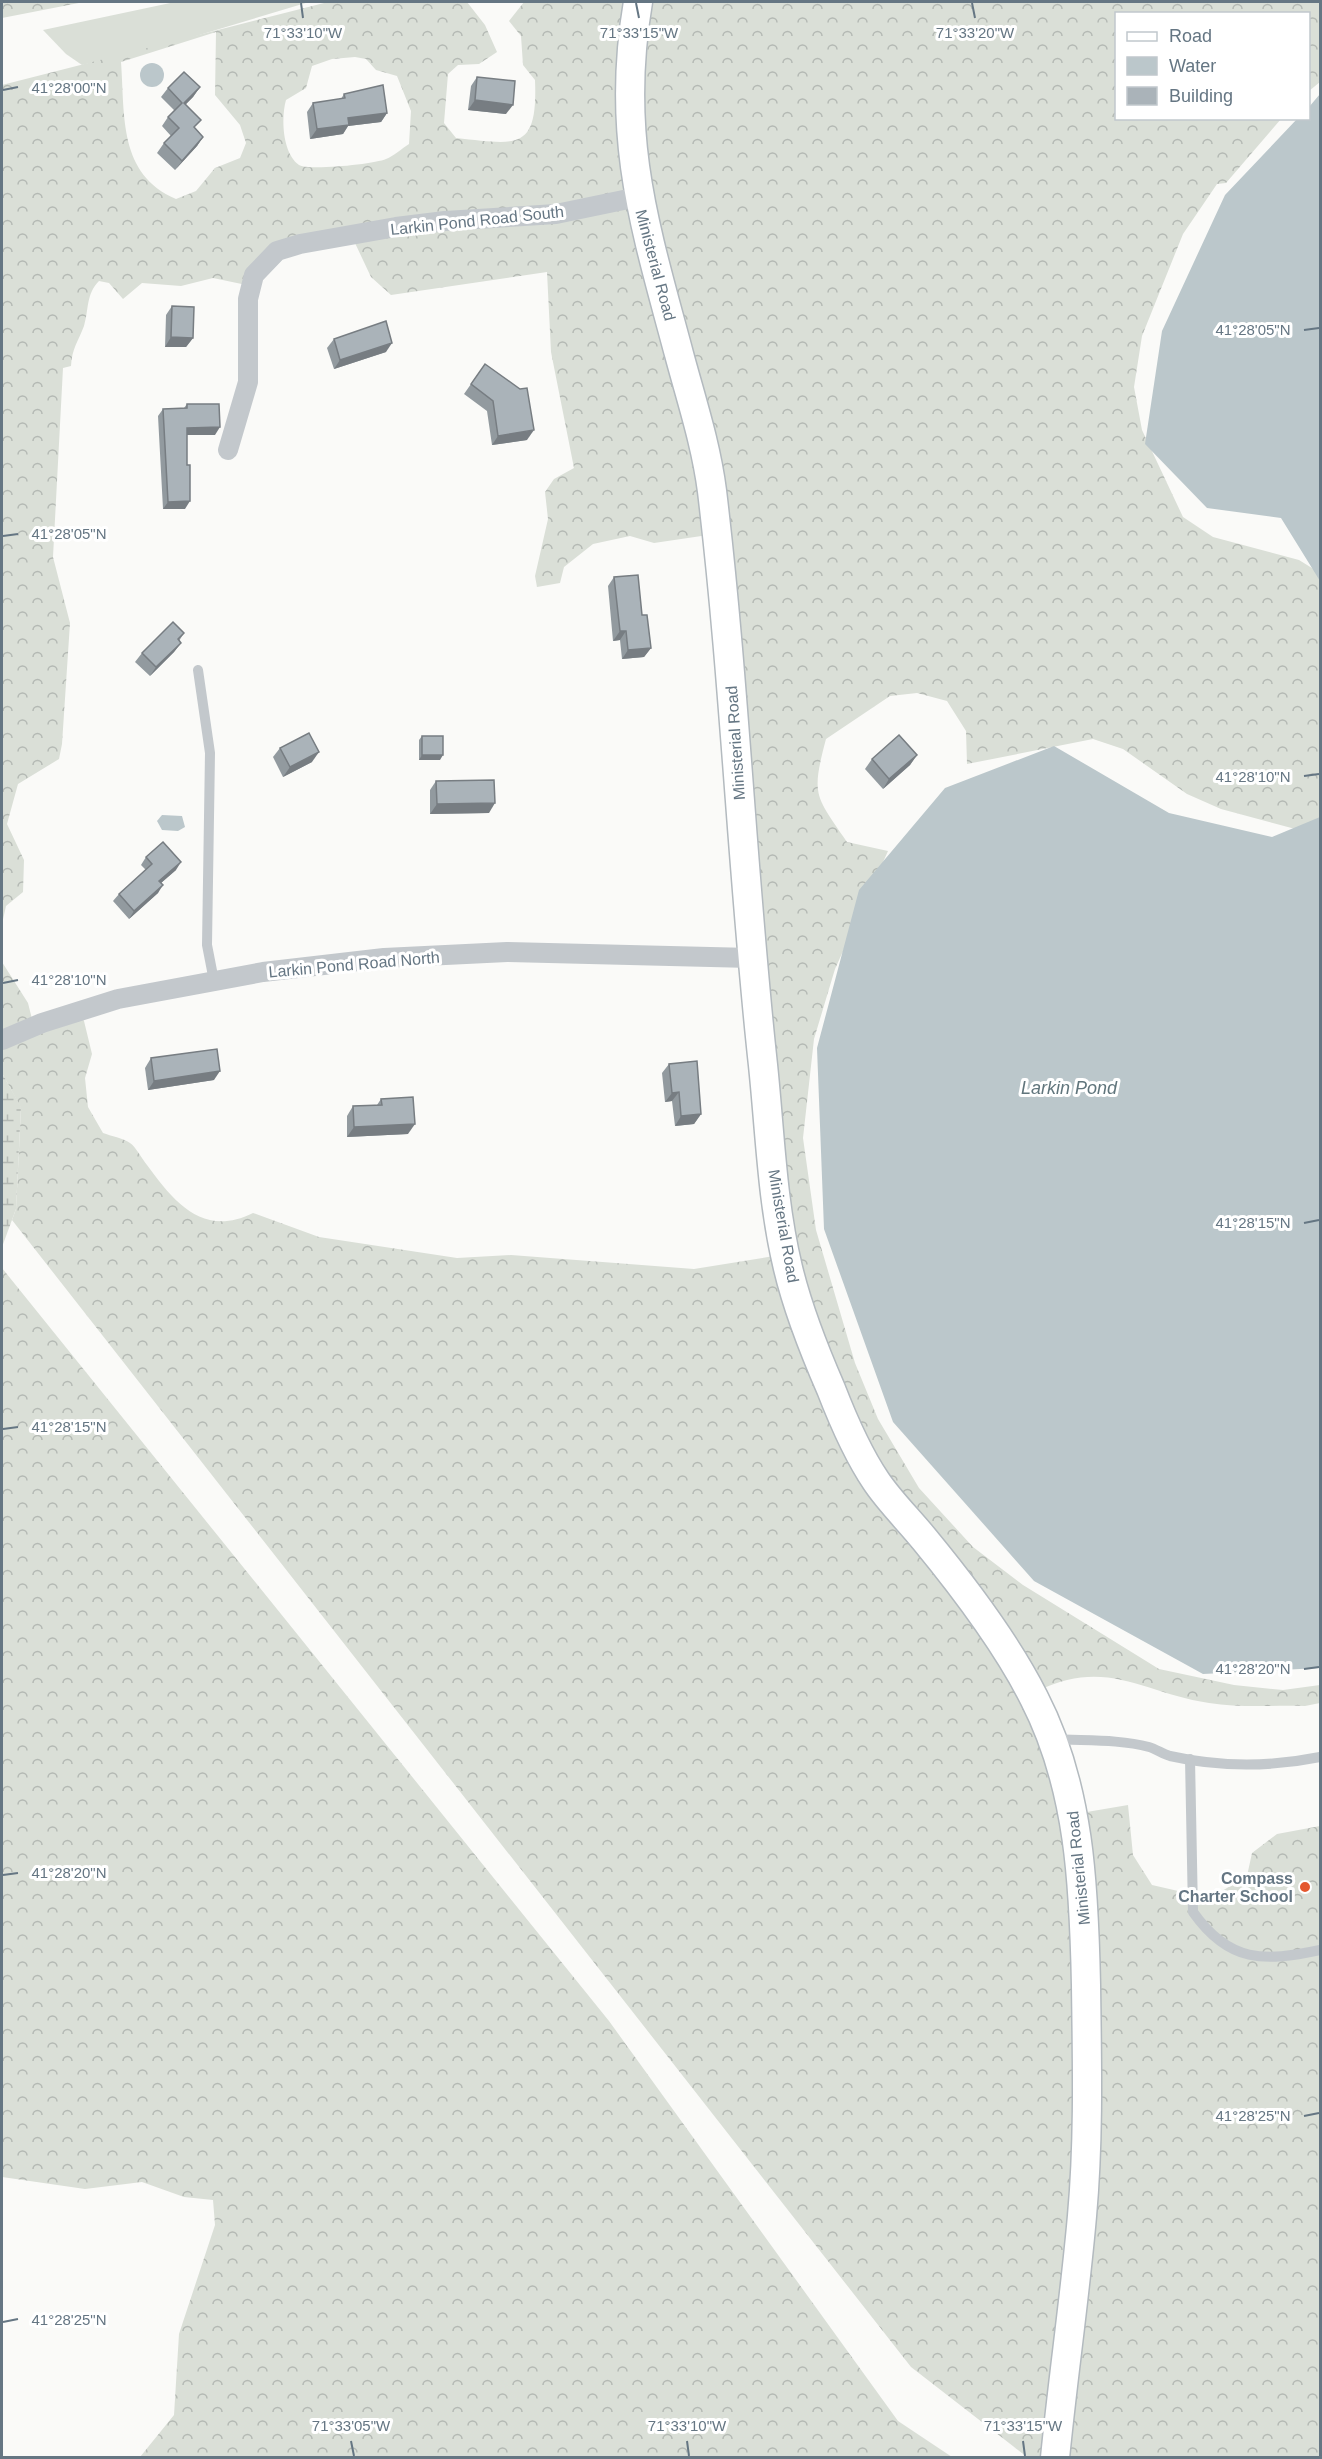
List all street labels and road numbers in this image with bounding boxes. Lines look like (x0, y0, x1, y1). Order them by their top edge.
street label: Larkin Pond Road South (389, 203, 565, 238)
street label: Ministerial Road (632, 208, 679, 323)
street label: Ministerial Road (723, 685, 748, 801)
street label: Larkin Pond Road North (268, 949, 440, 980)
street label: Ministerial Road (765, 1168, 802, 1284)
street label: Ministerial Road (1064, 1810, 1093, 1926)

